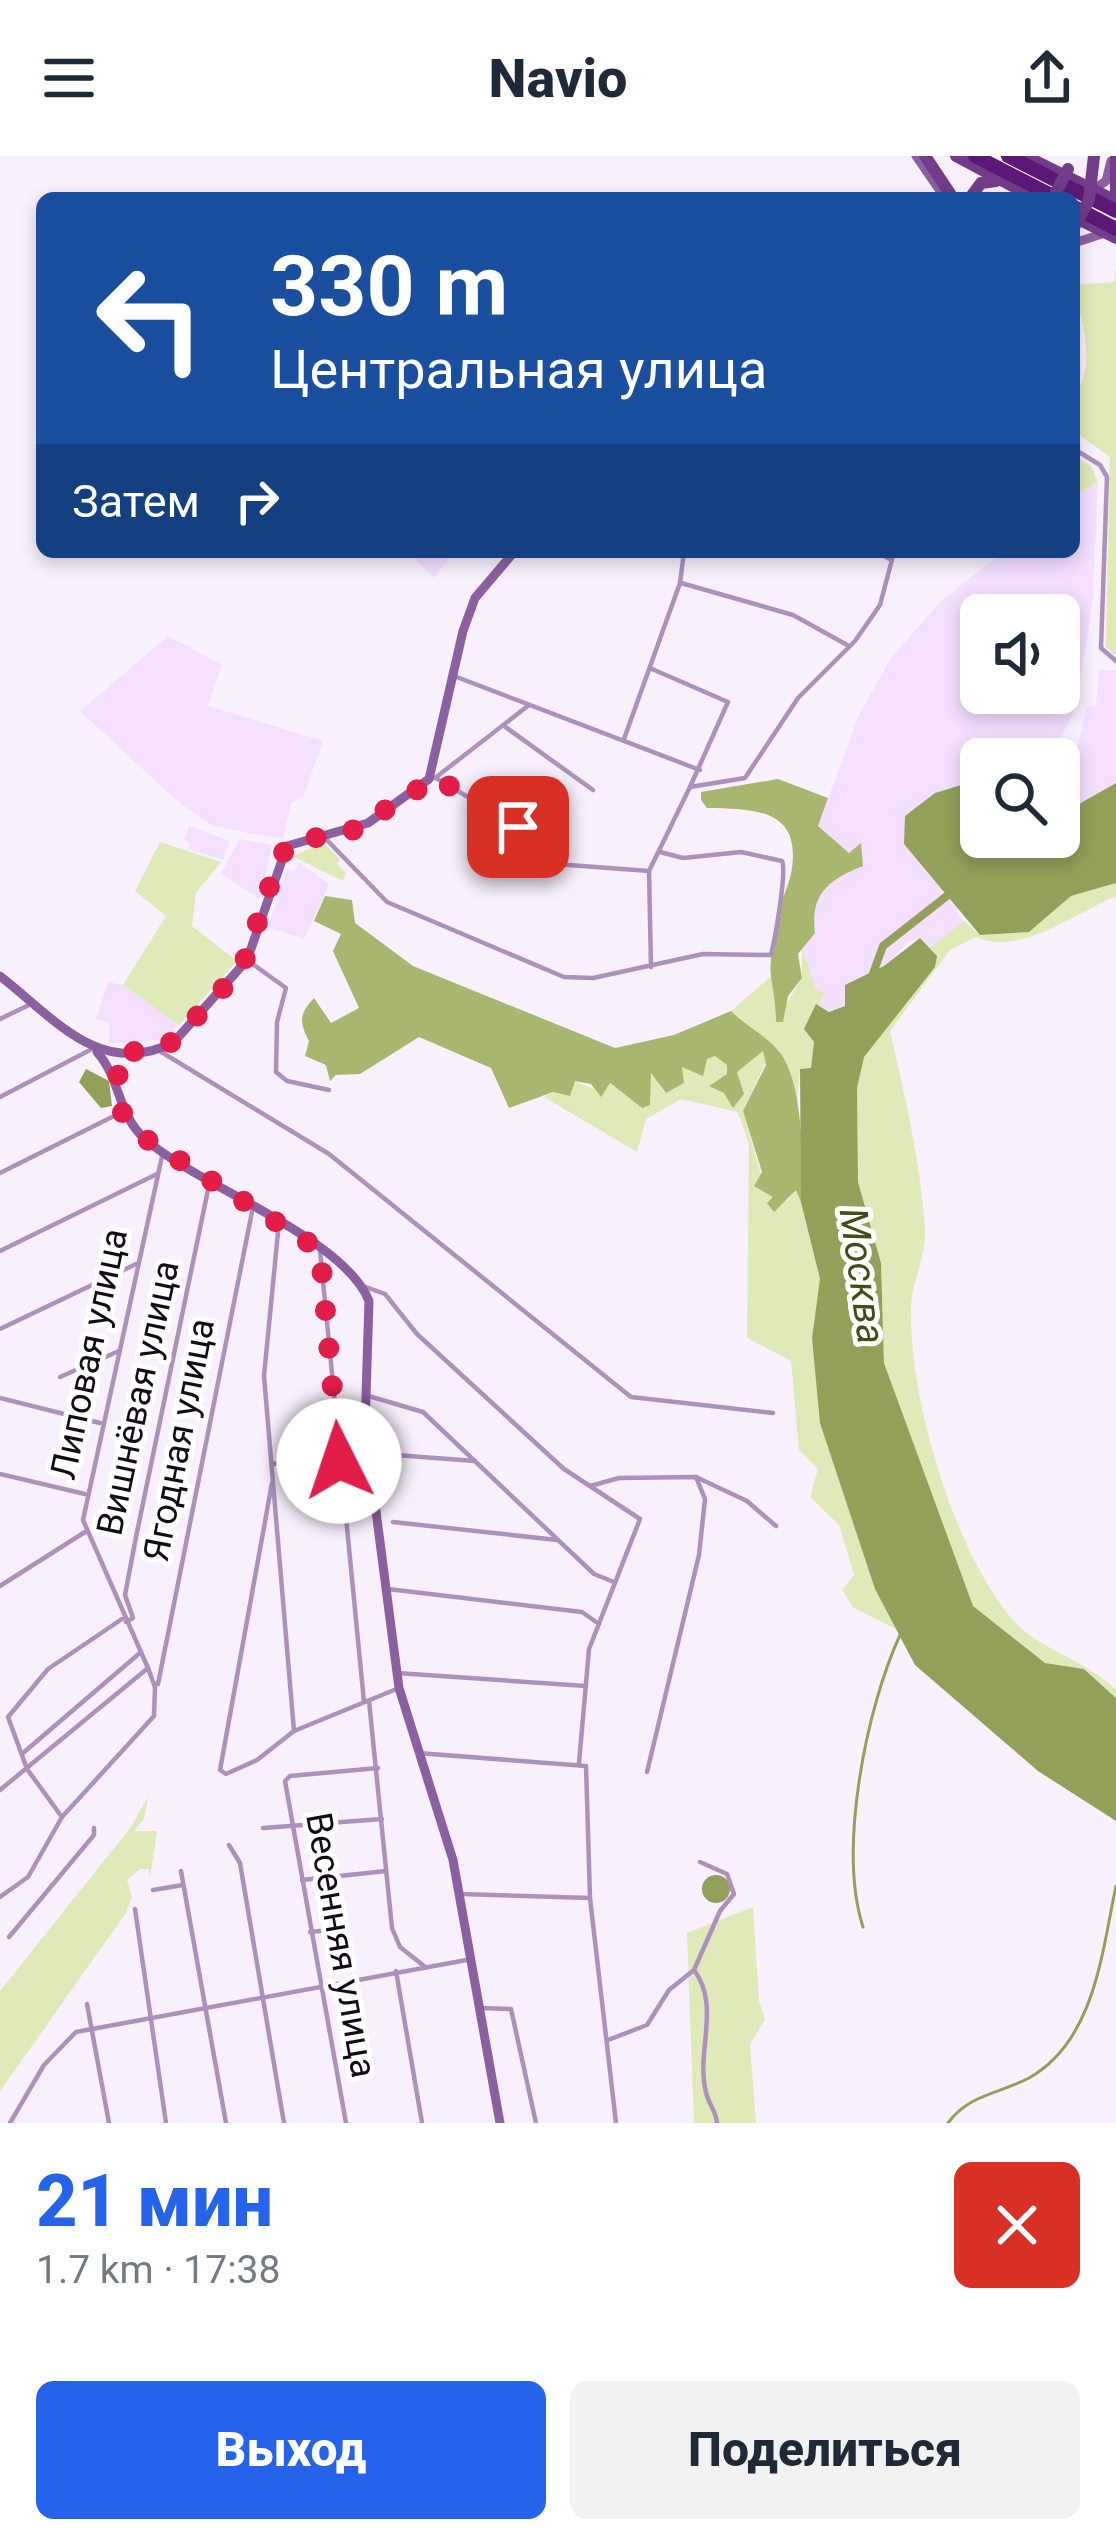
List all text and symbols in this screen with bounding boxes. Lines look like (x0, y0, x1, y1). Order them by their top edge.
icon: menu (36, 45, 102, 111)
icon: share (1014, 45, 1080, 111)
text: Navio (488, 47, 628, 110)
text: 330 m (270, 237, 508, 336)
icon: left (72, 240, 228, 396)
text: Центральная улица (270, 338, 767, 401)
icon: right (224, 468, 290, 534)
text: Затем (72, 475, 200, 528)
map controls (960, 594, 1080, 858)
button: sound (960, 594, 1080, 714)
button: search (960, 738, 1080, 858)
pin (467, 776, 569, 878)
icon: arrive (485, 794, 551, 860)
water label: Москва (830, 1205, 894, 1347)
street label: Липовая улица (42, 1225, 136, 1483)
street label: Вишнёвая улица (88, 1257, 188, 1539)
street label: Ягодная улица (135, 1315, 223, 1565)
position arrow (276, 1398, 402, 1524)
street label: Весенняя улица (297, 1809, 385, 2081)
text: 21 мин (36, 2159, 273, 2244)
button: close (954, 2162, 1080, 2288)
text: 1.7 km · 17:38 (36, 2247, 280, 2293)
button: Выход (36, 2381, 546, 2519)
button: Поделиться (570, 2381, 1080, 2519)

